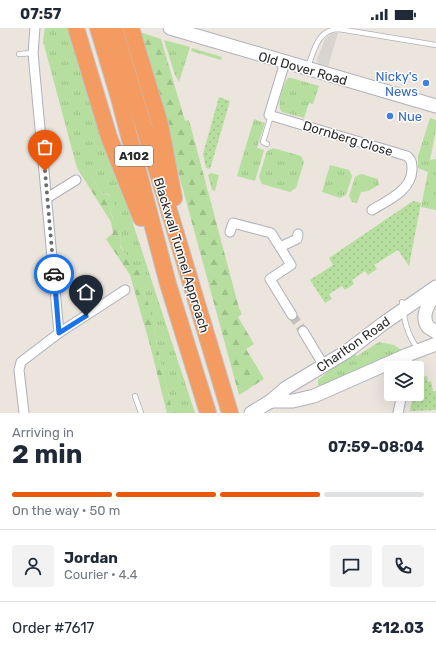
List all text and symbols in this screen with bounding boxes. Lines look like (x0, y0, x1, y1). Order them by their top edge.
text: 07:57 (20, 5, 61, 23)
street label: Old Dover Road (257, 49, 349, 88)
place label: Nicky's News (376, 69, 418, 99)
marker: Nicky's News (421, 78, 431, 88)
place label: Nue (398, 109, 422, 124)
marker: Nue (385, 111, 395, 121)
street label: Dornberg Close (301, 118, 395, 160)
pin (28, 130, 62, 171)
icon: bag (34, 136, 56, 158)
road number: A102 (115, 146, 153, 166)
street label: Blackwall Tunnel Approach (151, 176, 212, 335)
courier (34, 254, 74, 294)
icon: car (43, 263, 65, 285)
pin (69, 275, 103, 316)
icon: home (75, 281, 97, 303)
street label: Charlton Road (314, 314, 393, 375)
map controls (384, 361, 424, 401)
button: layers (384, 361, 424, 401)
text: Arriving in (12, 425, 74, 440)
text: 07:59–08:04 (328, 438, 424, 456)
text: 2 min (12, 439, 82, 470)
text: On the way · 50 m (12, 503, 120, 518)
button: person (12, 545, 54, 587)
button: chat (330, 545, 372, 587)
button: phone (382, 545, 424, 587)
text: Jordan (64, 549, 118, 567)
text: Courier · 4.4 (64, 567, 138, 582)
text: Order #7617 (12, 619, 94, 637)
text: £12.03 (372, 619, 424, 637)

